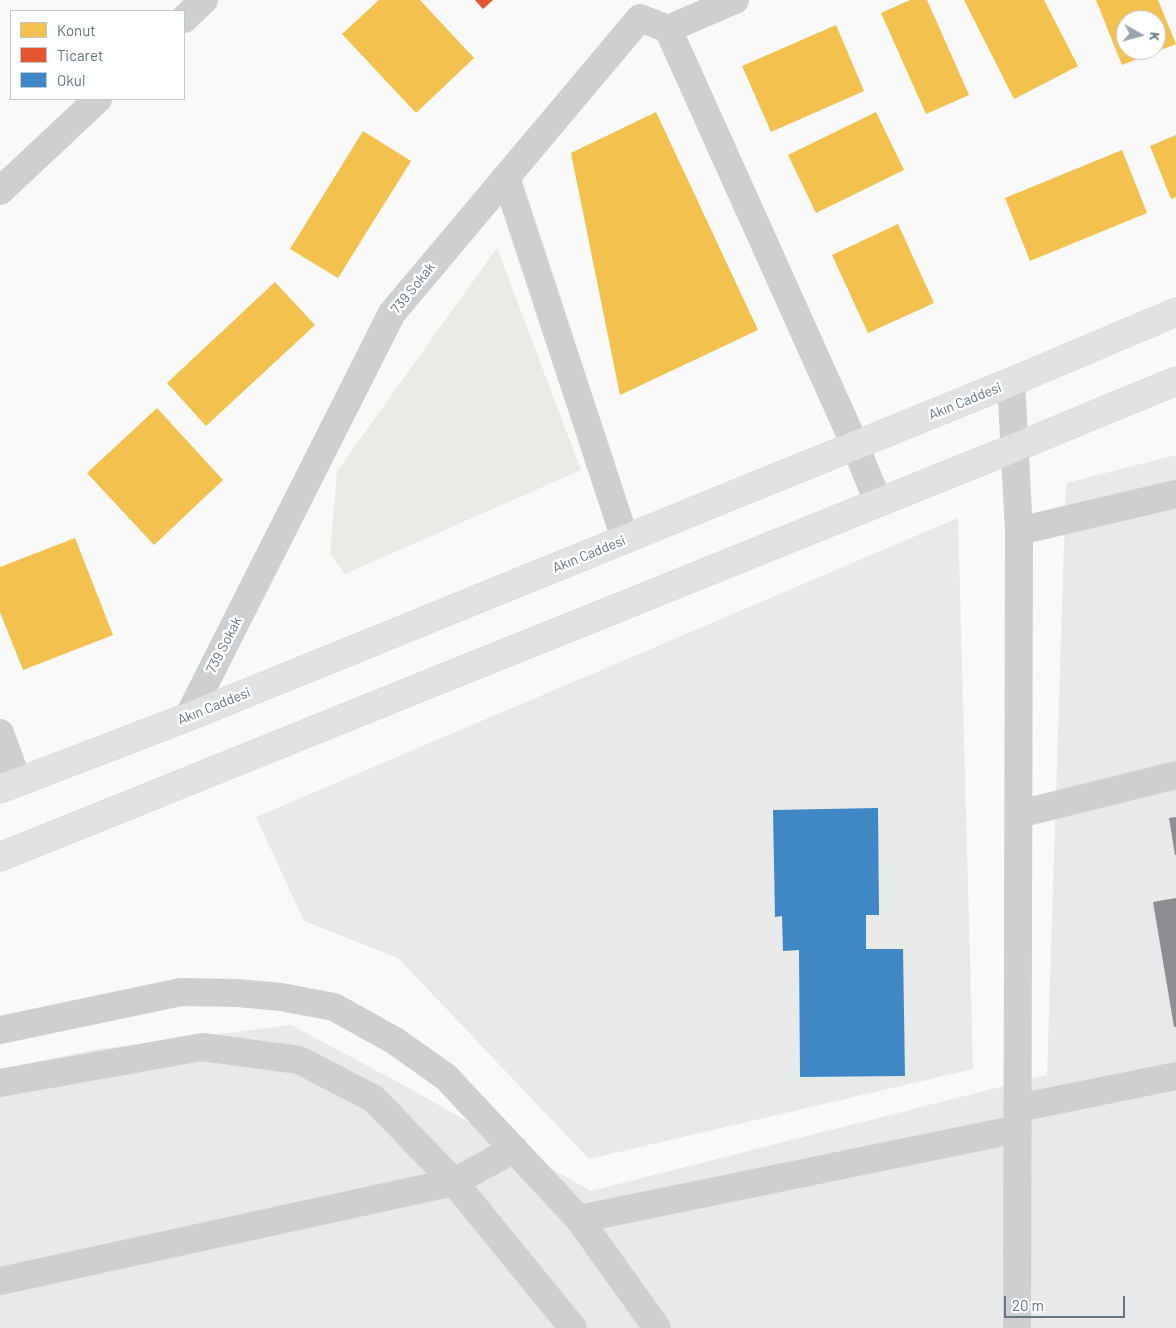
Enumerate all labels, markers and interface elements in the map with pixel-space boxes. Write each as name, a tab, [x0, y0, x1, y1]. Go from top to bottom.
legend	[10, 10, 185, 100]
north arrow	[1116, 10, 1166, 60]
text: Konut	[57, 21, 96, 39]
text: K	[1146, 31, 1164, 42]
text: Ticaret	[57, 46, 103, 64]
text: Okul	[57, 71, 85, 89]
street label: 739 Sokak	[387, 259, 439, 317]
street label: Akın Caddesi	[926, 379, 1004, 423]
street label: Akın Caddesi	[550, 532, 628, 576]
street label: 739 Sokak	[203, 614, 245, 676]
street label: Akın Caddesi	[175, 684, 253, 728]
scale bar	[1006, 1286, 1127, 1318]
text: 20 m	[1012, 1296, 1044, 1314]

